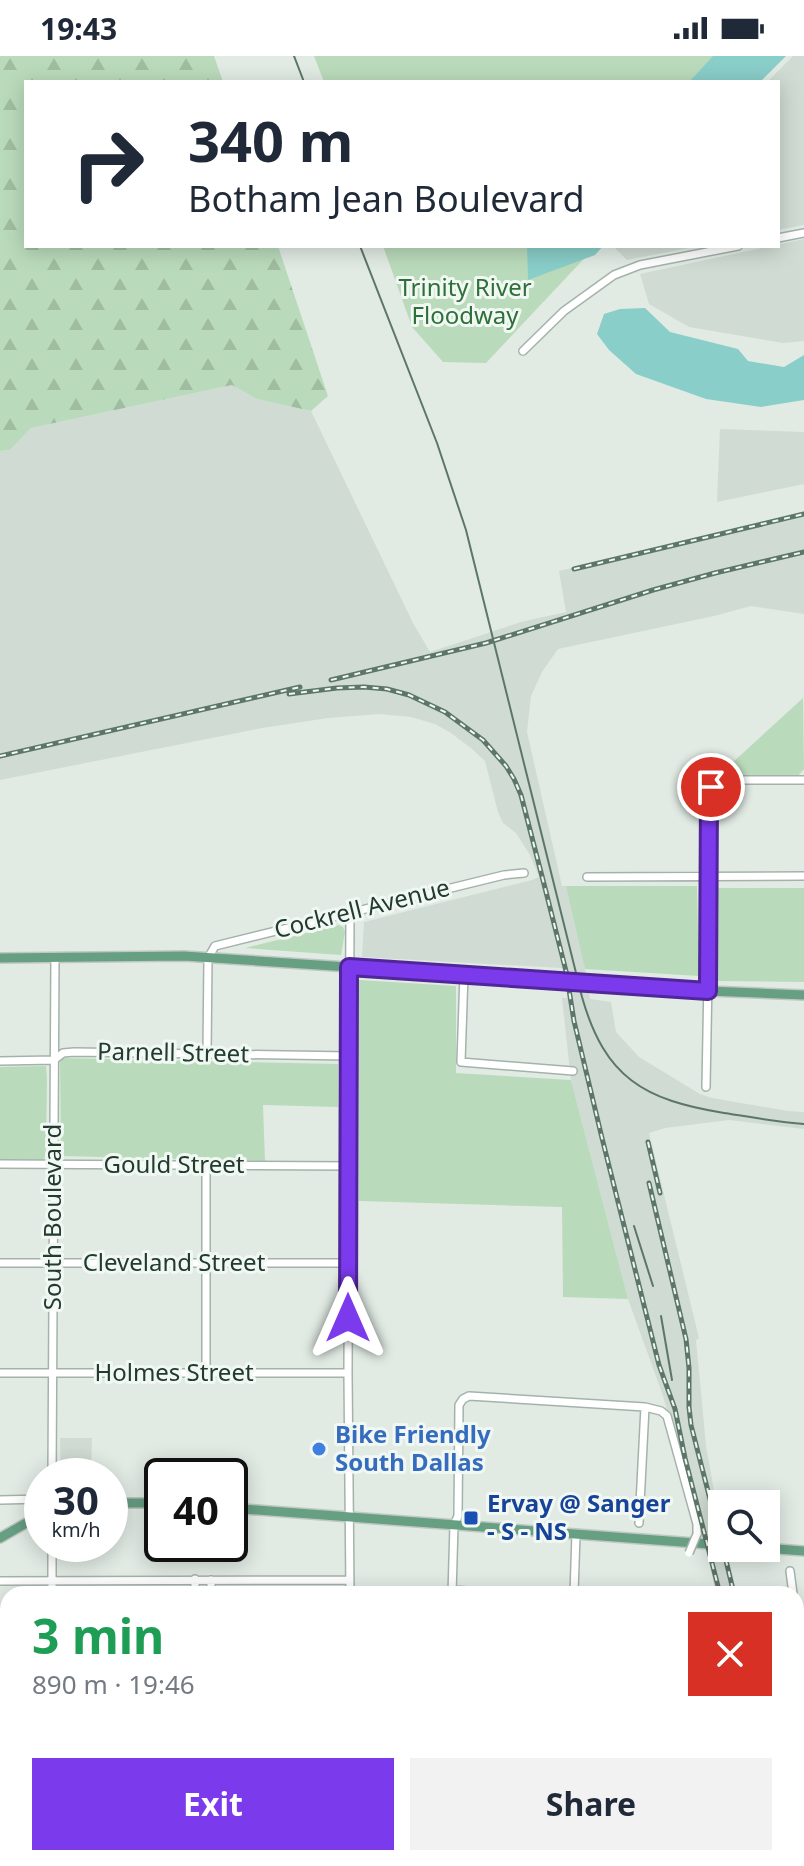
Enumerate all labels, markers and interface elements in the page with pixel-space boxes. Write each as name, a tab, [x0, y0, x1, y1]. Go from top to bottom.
text: 19:43	[40, 8, 117, 49]
text: 340 m	[188, 102, 353, 178]
icon: right	[56, 112, 160, 216]
text: Botham Jean Boulevard	[188, 174, 585, 223]
park label: Trinity River Floodway	[398, 270, 532, 331]
pin	[677, 753, 745, 821]
icon: arrive	[689, 765, 733, 809]
street label: Cockrell Avenue	[270, 870, 453, 945]
street label: Parnell Street	[97, 1034, 250, 1069]
street label: South Boulevard	[35, 1124, 68, 1310]
street label: Gould Street	[103, 1147, 245, 1180]
street label: Cleveland Street	[83, 1245, 266, 1278]
position arrow	[306, 1276, 390, 1360]
street label: Holmes Street	[94, 1355, 254, 1388]
place label: Bike Friendly South Dallas	[335, 1417, 491, 1478]
marker: Bike Friendly South Dallas	[310, 1440, 328, 1458]
speed limit sign: 40	[144, 1458, 248, 1562]
text: 30	[53, 1472, 99, 1527]
place label: Ervay @ Sanger - S - NS	[487, 1486, 671, 1547]
map controls	[708, 1490, 780, 1562]
button: search	[708, 1490, 780, 1562]
marker: Ervay @ Sanger - S - NS	[462, 1509, 480, 1527]
text: km/h	[51, 1516, 101, 1543]
text: 3 min	[32, 1603, 164, 1668]
button: close	[688, 1612, 772, 1696]
text: 890 m · 19:46	[32, 1666, 195, 1702]
button: Exit	[32, 1758, 394, 1850]
button: Share	[410, 1758, 772, 1850]

